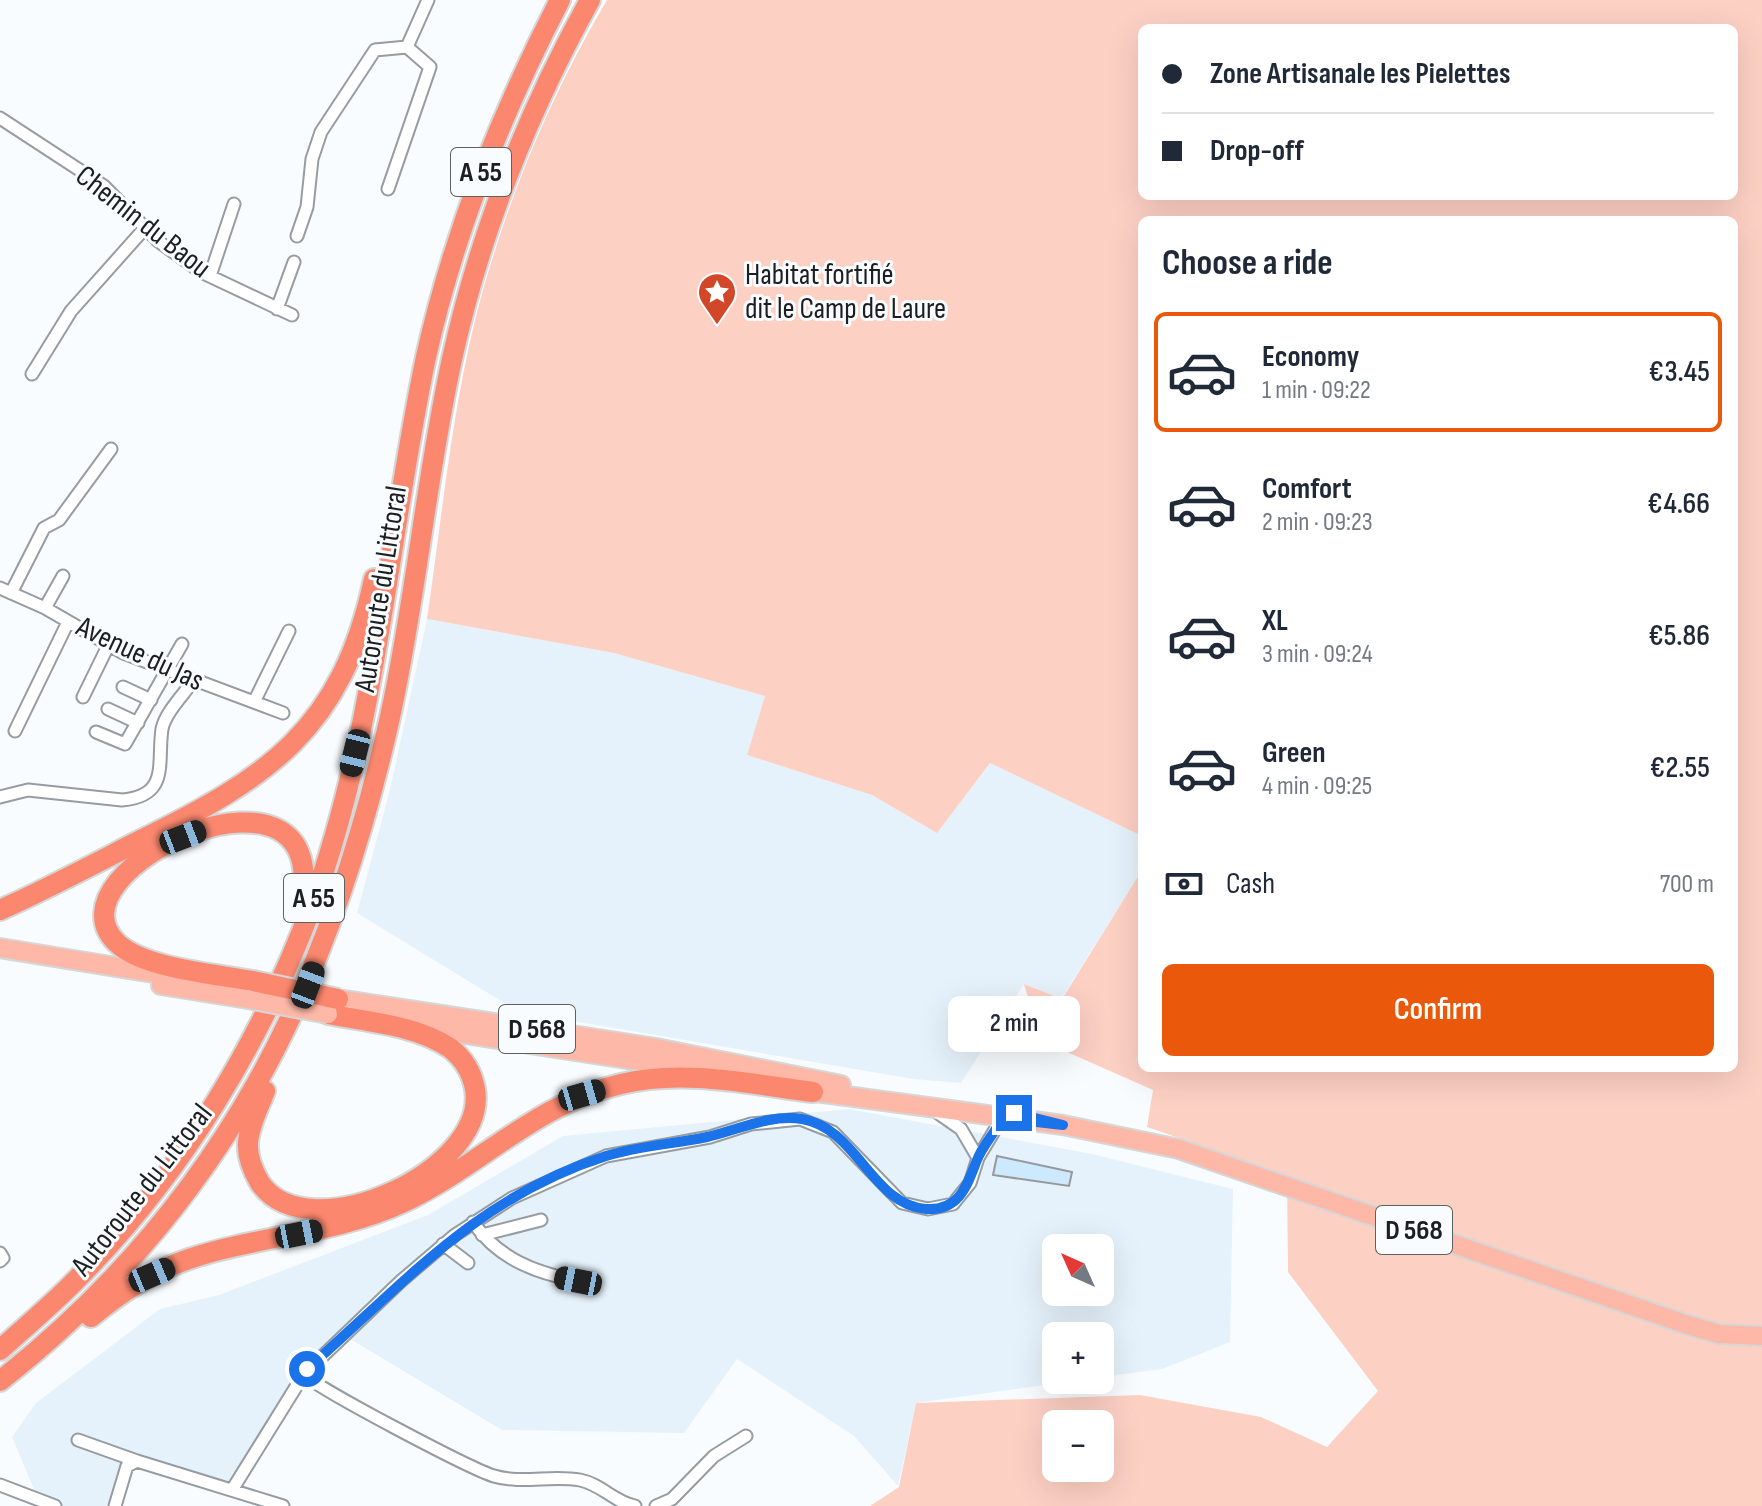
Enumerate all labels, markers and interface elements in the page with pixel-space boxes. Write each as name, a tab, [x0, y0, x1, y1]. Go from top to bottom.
text: Zone Artisanale les Pielettes	[1210, 56, 1511, 92]
text: Drop-off	[1210, 133, 1304, 169]
road number: A 55	[451, 148, 511, 196]
street label: Chemin du Baou	[68, 158, 218, 286]
text: Choose a ride	[1162, 242, 1333, 285]
place label: Habitat fortifié dit le Camp de Laure	[745, 257, 946, 327]
place icon: Habitat fortifié dit le Camp de Laure	[696, 271, 738, 326]
icon: car	[1166, 336, 1238, 408]
text: Economy	[1262, 339, 1359, 375]
text: €3.45	[1649, 354, 1710, 390]
text: 1 min · 09:22	[1262, 375, 1371, 406]
icon: car	[1166, 468, 1238, 540]
text: Comfort	[1262, 471, 1352, 507]
street label: Autoroute du Littoral	[347, 484, 415, 695]
text: €4.66	[1647, 486, 1710, 522]
text: 2 min · 09:23	[1262, 507, 1373, 538]
icon: car	[1166, 600, 1238, 672]
text: XL	[1262, 603, 1288, 639]
street label: Avenue du Jas	[70, 608, 209, 699]
text: €5.86	[1648, 618, 1710, 654]
text: 3 min · 09:24	[1262, 639, 1373, 670]
car	[338, 727, 372, 779]
icon: car	[1166, 732, 1238, 804]
text: Green	[1262, 735, 1326, 771]
text: €2.55	[1650, 750, 1710, 786]
text: 4 min · 09:25	[1262, 771, 1372, 802]
car	[156, 817, 210, 857]
icon: cash	[1162, 862, 1206, 906]
text: Cash	[1226, 866, 1275, 902]
text: 700 m	[1660, 869, 1714, 900]
road number: A 55	[284, 874, 344, 922]
car	[288, 958, 328, 1012]
button: Confirm	[1162, 964, 1714, 1056]
callout: 2 min	[948, 997, 1080, 1053]
road number: D 568	[499, 1005, 575, 1053]
text: 2 min	[990, 1008, 1038, 1039]
car	[556, 1077, 608, 1113]
route end	[996, 1095, 1032, 1131]
street label: Autoroute du Littoral	[63, 1097, 220, 1284]
road number: D 568	[1376, 1206, 1452, 1254]
car	[273, 1218, 325, 1250]
north arrow	[1042, 1234, 1114, 1306]
map controls	[1042, 1234, 1114, 1482]
car	[125, 1255, 179, 1295]
car	[552, 1265, 604, 1297]
button: +	[1042, 1322, 1114, 1394]
route start	[289, 1351, 325, 1387]
button: −	[1042, 1410, 1114, 1482]

